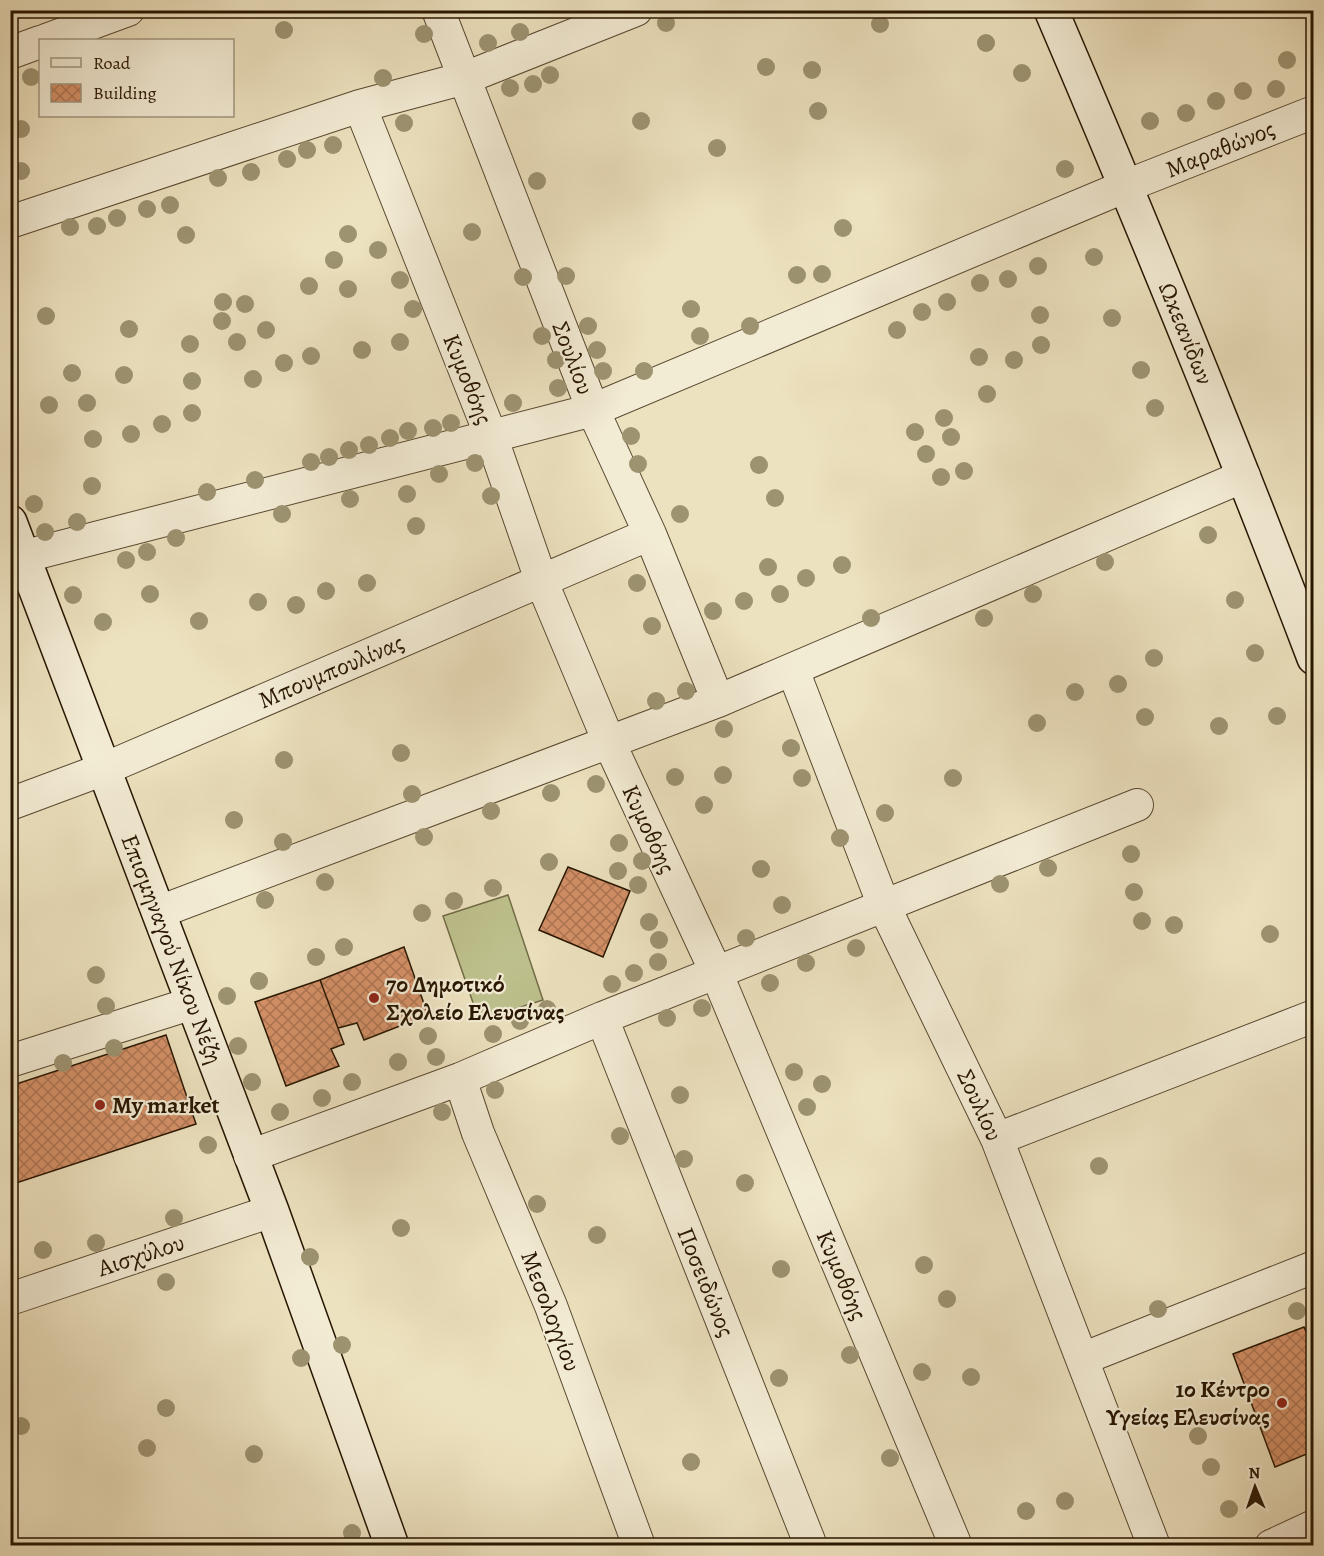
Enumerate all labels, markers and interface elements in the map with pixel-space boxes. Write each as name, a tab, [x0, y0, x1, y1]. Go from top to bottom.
legend	[39, 39, 234, 117]
text: Road	[93, 51, 131, 75]
text: Building	[93, 81, 157, 105]
street label: Μαραθώνος	[1161, 113, 1279, 185]
street label: Ωκεανίδων	[1151, 277, 1221, 389]
street label: Σουλίου	[545, 317, 601, 399]
street label: Κυμοθόης	[435, 329, 501, 429]
street label: Μπουμπουλίνας	[253, 626, 409, 716]
street label: Κυμοθόης	[614, 779, 684, 879]
street label: Επισμηναγού Νίκου Νέζη	[113, 830, 231, 1068]
place label: 7ο Δημοτικό Σχολείο Ελευσίνας	[386, 968, 564, 1028]
marker: 7ο Δημοτικό Σχολείο Ελευσίνας	[367, 991, 381, 1005]
street label: Σουλίου	[950, 1064, 1010, 1146]
place label: My market	[112, 1089, 220, 1121]
marker: My market	[93, 1098, 107, 1112]
street label: Ποσειδώνος	[670, 1222, 742, 1342]
street label: Κυμοθόης	[809, 1225, 875, 1325]
street label: Αισχύλου	[93, 1226, 188, 1284]
street label: Μεσολογγίου	[513, 1246, 589, 1376]
place label: 1ο Κέντρο Υγείας Ελευσίνας	[1105, 1373, 1270, 1433]
marker: 1ο Κέντρο Υγείας Ελευσίνας	[1275, 1396, 1289, 1410]
north arrow	[1225, 1457, 1285, 1517]
text: N	[1248, 1462, 1261, 1484]

